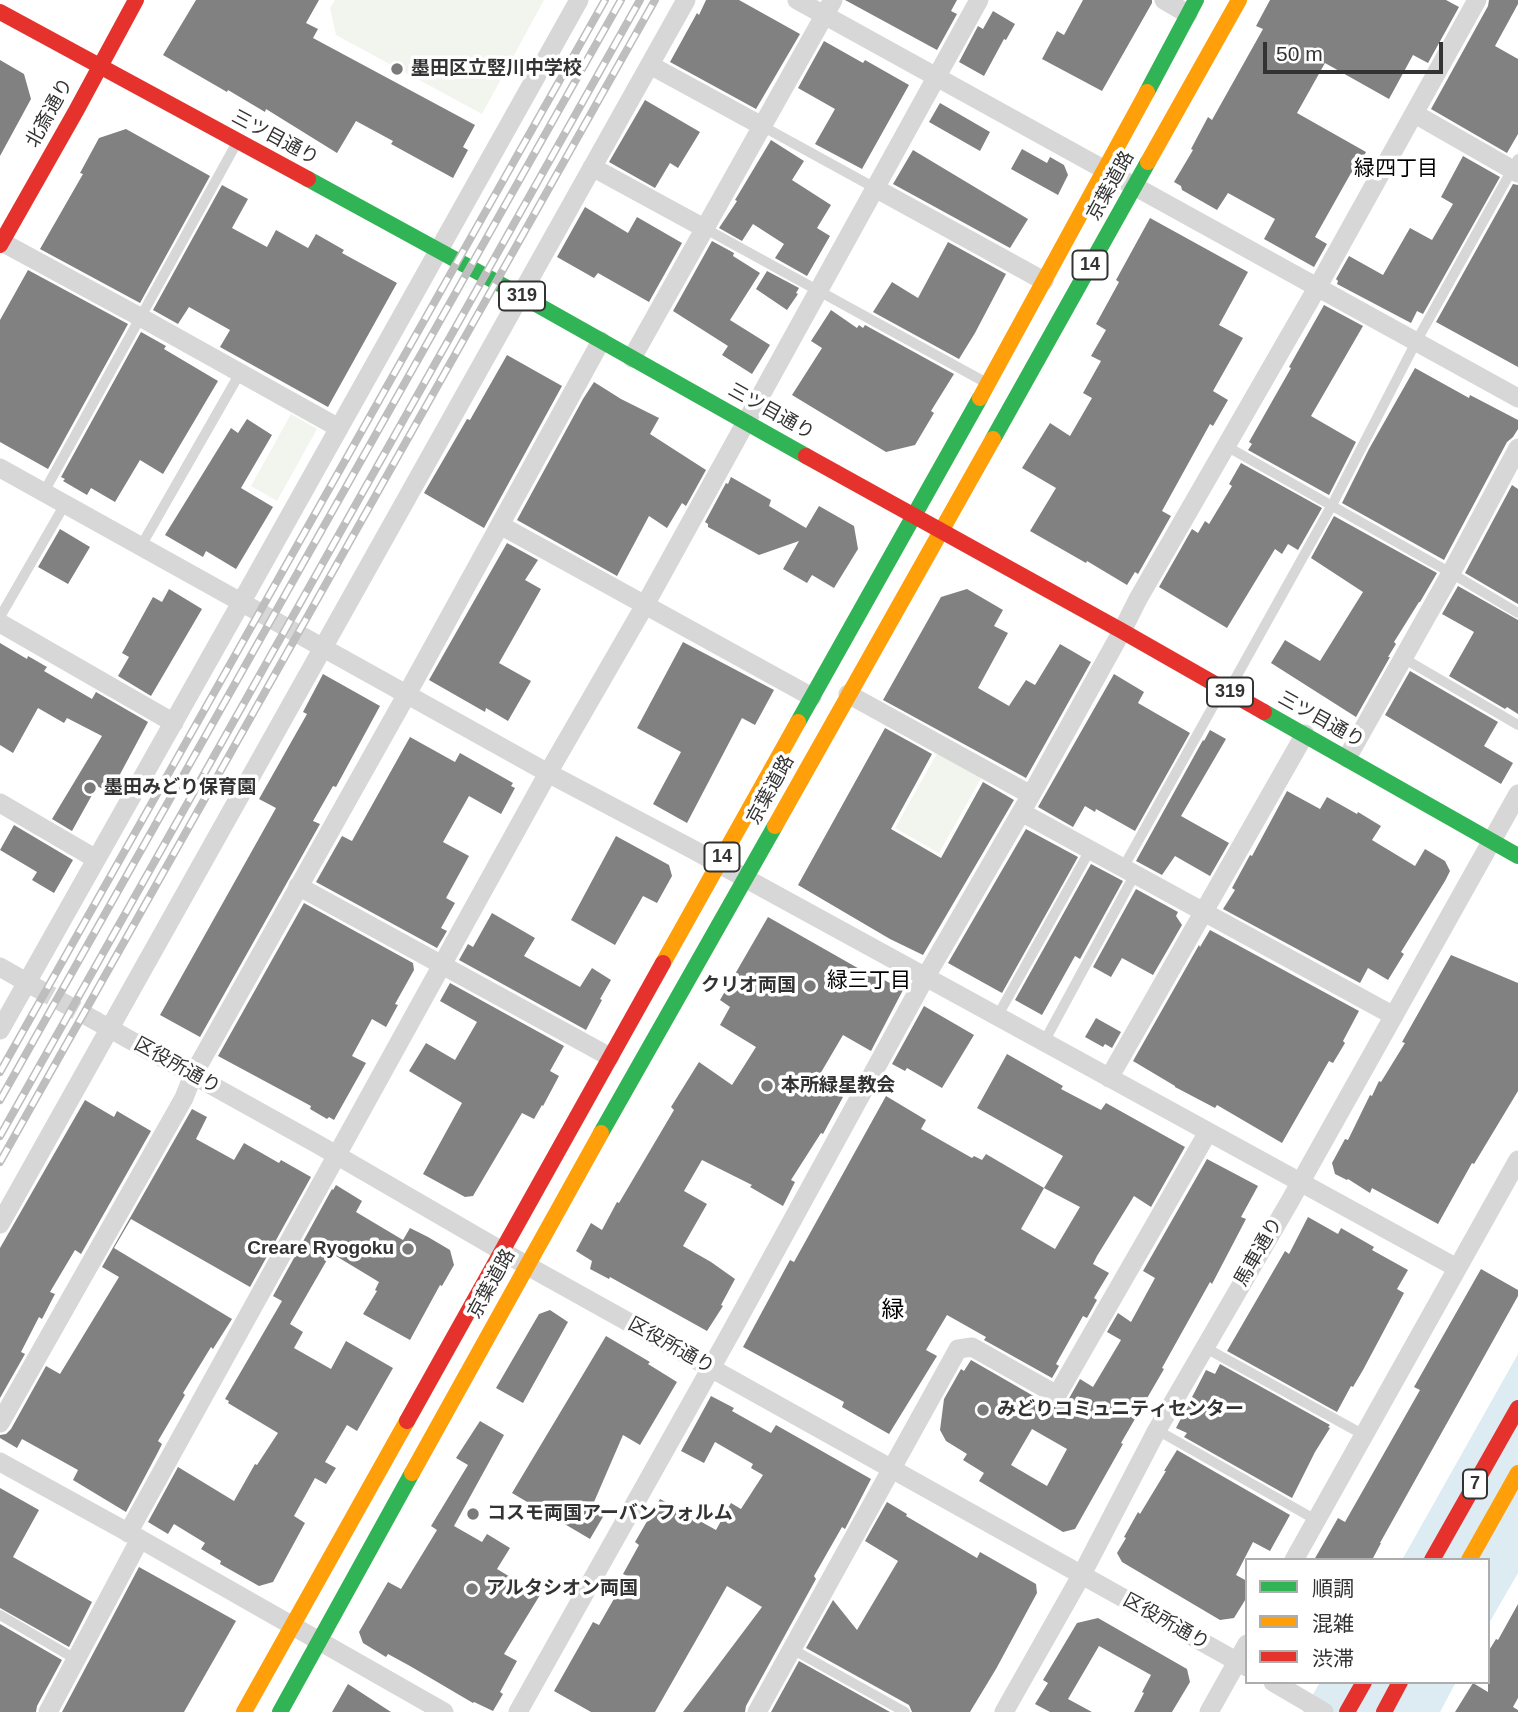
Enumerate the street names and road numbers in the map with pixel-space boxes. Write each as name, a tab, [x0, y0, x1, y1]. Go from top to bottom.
street label: 北斎通り	[22, 74, 78, 152]
street label: 三ツ目通り	[228, 106, 322, 170]
street label: 京葉道路	[1083, 147, 1139, 225]
road number: 14	[1072, 250, 1108, 279]
road number: 319	[499, 282, 545, 310]
street label: 三ツ目通り	[724, 379, 818, 445]
road number: 319	[1207, 678, 1253, 706]
street label: 三ツ目通り	[1274, 687, 1368, 753]
street label: 京葉道路	[743, 751, 799, 829]
road number: 14	[704, 842, 740, 872]
street label: 区役所通り	[130, 1033, 224, 1099]
street label: 馬車通り	[1230, 1213, 1288, 1291]
street label: 京葉道路	[464, 1245, 520, 1323]
street label: 区役所通り	[624, 1313, 718, 1379]
road number: 7	[1463, 1470, 1487, 1498]
street label: 区役所通り	[1119, 1589, 1213, 1655]

